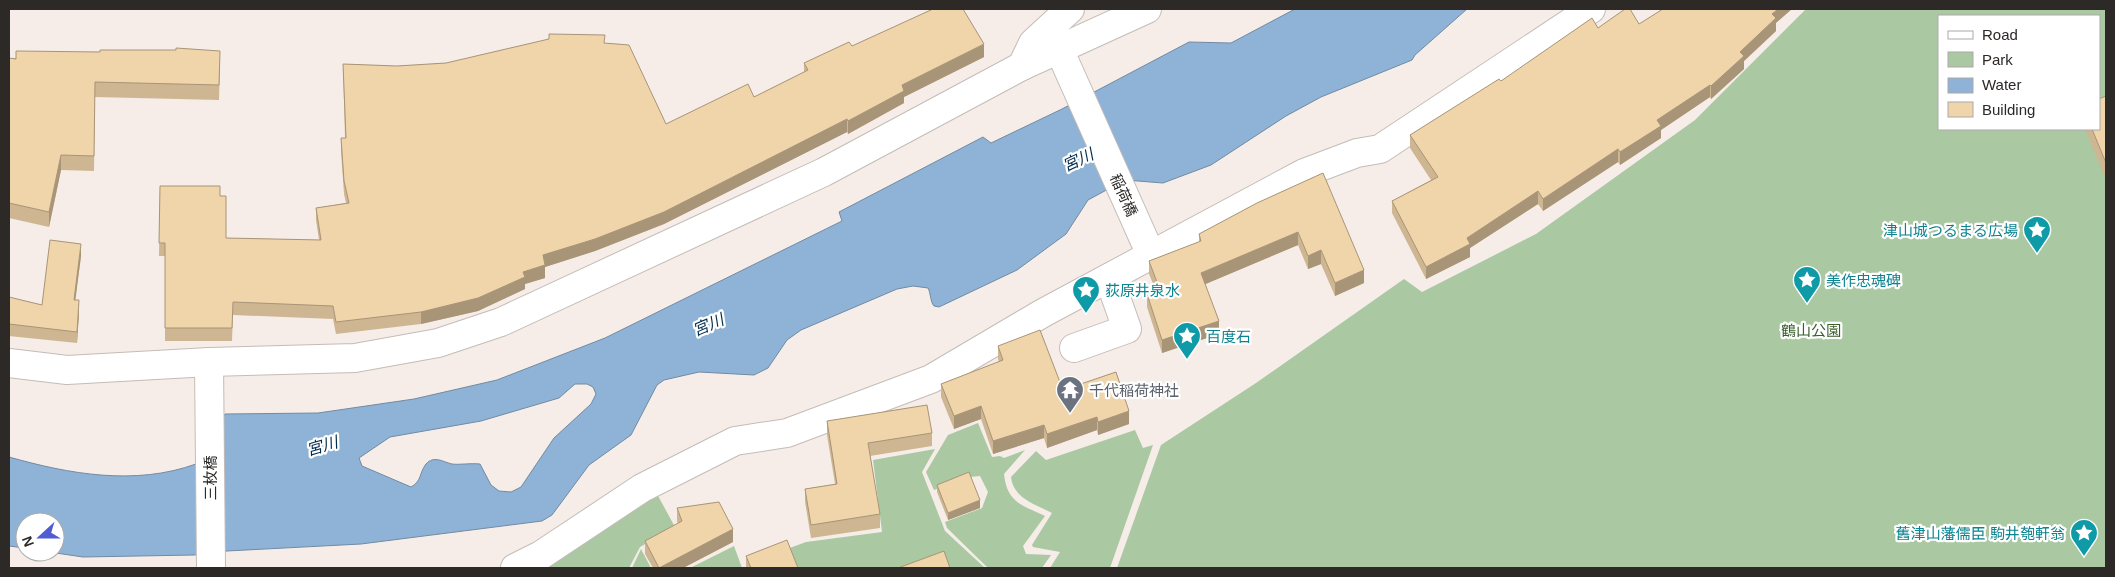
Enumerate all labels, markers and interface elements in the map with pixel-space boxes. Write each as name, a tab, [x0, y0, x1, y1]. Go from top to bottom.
legend	[1938, 15, 2100, 130]
text: Road	[1982, 26, 2018, 43]
text: Park	[1982, 51, 2013, 68]
text: Water	[1982, 76, 2021, 93]
text: Building	[1982, 101, 2035, 118]
water label: 宮川	[1060, 145, 1098, 174]
street label: 稲荷橋	[1107, 171, 1141, 219]
place icon: 津山城つるまる広場	[2022, 215, 2052, 254]
place label: 津山城つるまる広場	[1883, 222, 2018, 239]
place icon: 美作忠魂碑	[1792, 265, 1822, 304]
place label: 美作忠魂碑	[1826, 272, 1901, 289]
place icon: 荻原井泉水	[1071, 275, 1101, 314]
place label: 荻原井泉水	[1105, 282, 1180, 299]
water label: 宮川	[690, 310, 728, 339]
place icon: 百度石	[1172, 321, 1202, 360]
park label: 鶴山公園	[1781, 322, 1841, 339]
place label: 百度石	[1206, 328, 1251, 345]
temple icon: 千代稲荷神社	[1055, 375, 1085, 414]
place label: 千代稲荷神社	[1089, 382, 1179, 399]
water label: 宮川	[304, 433, 342, 459]
street label: 三枚橋	[202, 455, 219, 501]
north arrow	[15, 512, 65, 562]
place icon: 舊津山藩儒臣 駒井匏軒翁	[2069, 518, 2099, 557]
place label: 舊津山藩儒臣 駒井匏軒翁	[1896, 525, 2065, 542]
text: N	[19, 534, 37, 549]

